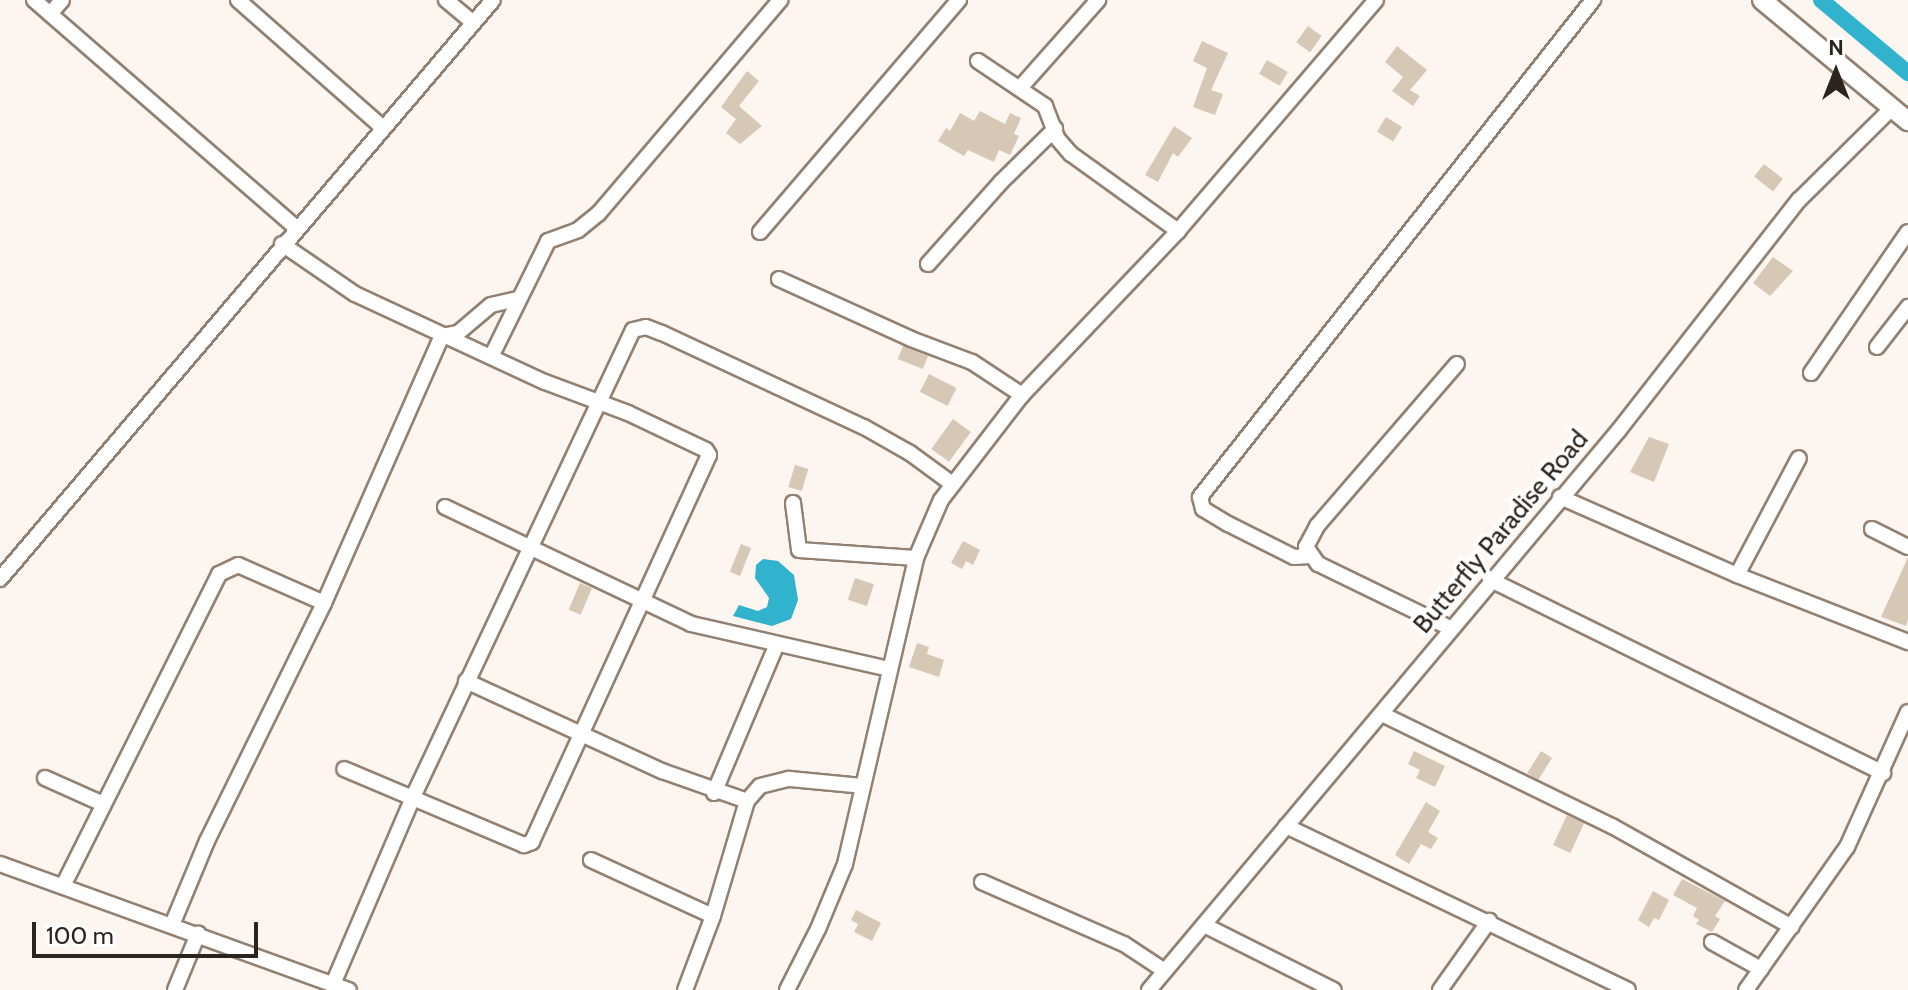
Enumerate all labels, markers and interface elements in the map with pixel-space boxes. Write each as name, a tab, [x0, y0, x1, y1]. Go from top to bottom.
north arrow	[1796, 32, 1876, 112]
text: N	[1828, 34, 1844, 61]
street label: Butterfly Paradise Road	[1407, 424, 1595, 640]
scale bar	[36, 906, 262, 956]
text: 100 m	[46, 921, 114, 950]

